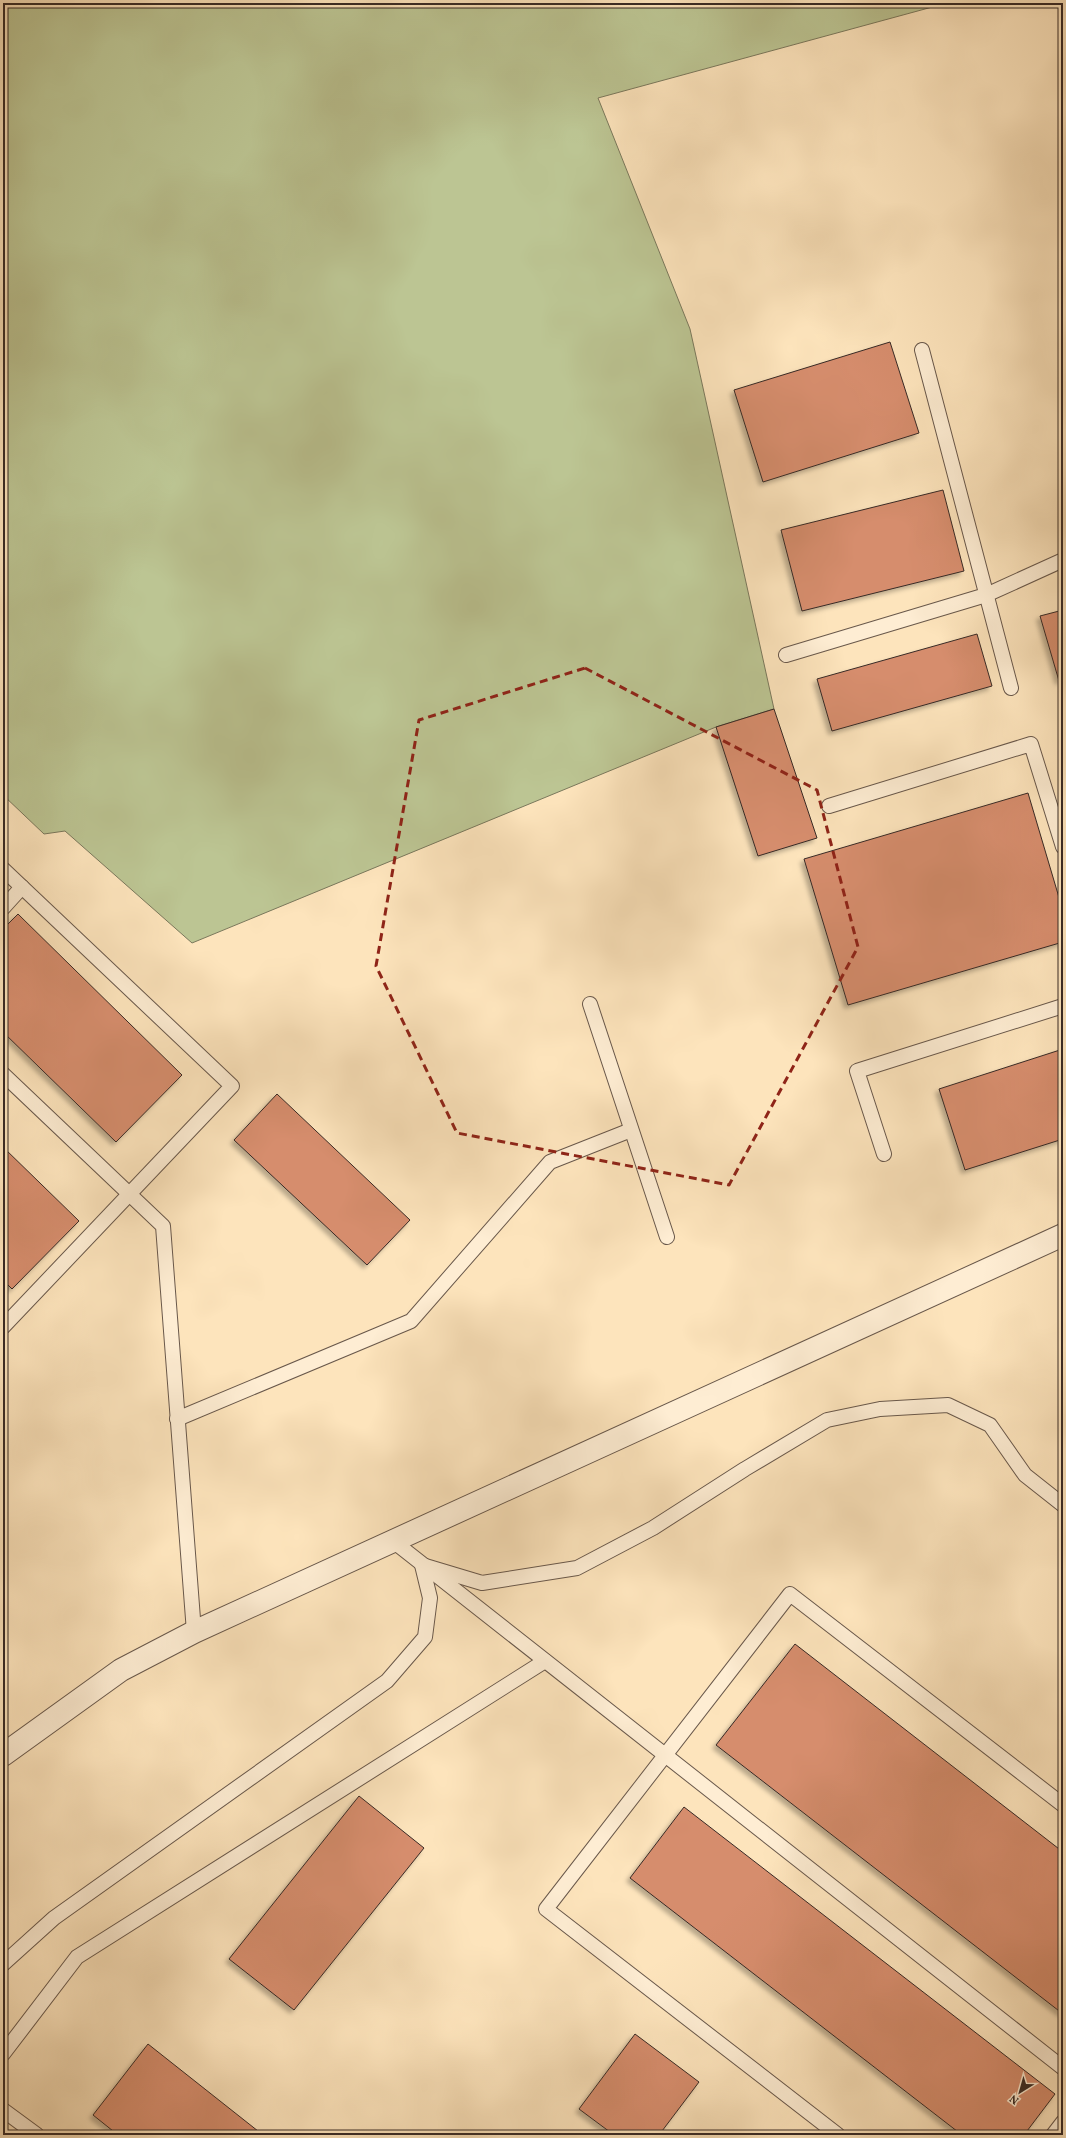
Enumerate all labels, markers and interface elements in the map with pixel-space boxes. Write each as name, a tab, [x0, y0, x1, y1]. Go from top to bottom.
north arrow	[1000, 2072, 1040, 2112]
text: N	[1007, 2090, 1023, 2107]

